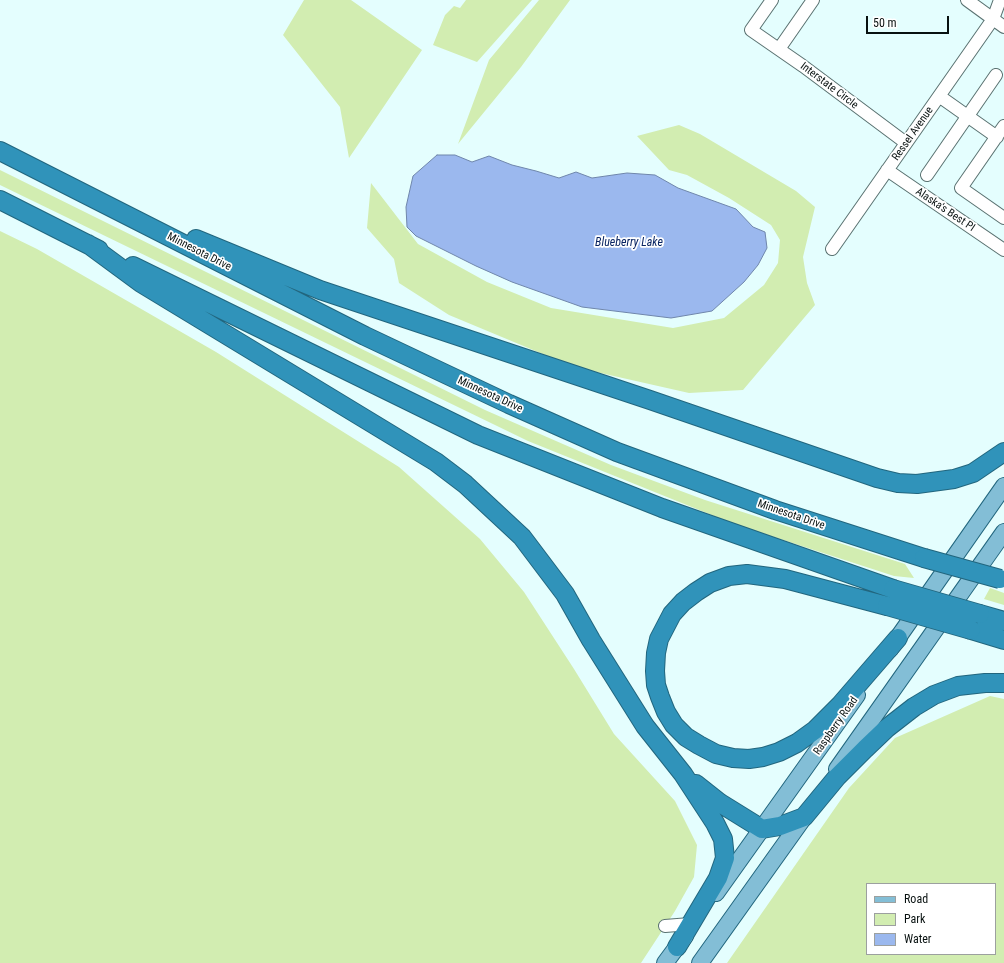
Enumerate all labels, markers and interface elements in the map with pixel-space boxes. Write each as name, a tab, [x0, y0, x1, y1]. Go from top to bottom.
scale bar	[868, 8, 951, 34]
text: 50 m	[873, 16, 897, 30]
street label: Interstate Circle	[797, 60, 861, 112]
street label: Ressel Avenue	[890, 104, 936, 164]
street label: Alaska's Best PI	[913, 185, 977, 235]
street label: Minnesota Drive	[165, 230, 233, 274]
water label: Blueberry Lake	[595, 236, 663, 250]
street label: Minnesota Drive	[455, 374, 525, 416]
street label: Minnesota Drive	[756, 497, 826, 533]
street label: Raspberry Road	[811, 694, 861, 758]
legend	[866, 883, 996, 955]
text: Road	[904, 892, 928, 906]
text: Park	[904, 912, 925, 926]
text: Water	[904, 932, 932, 946]

